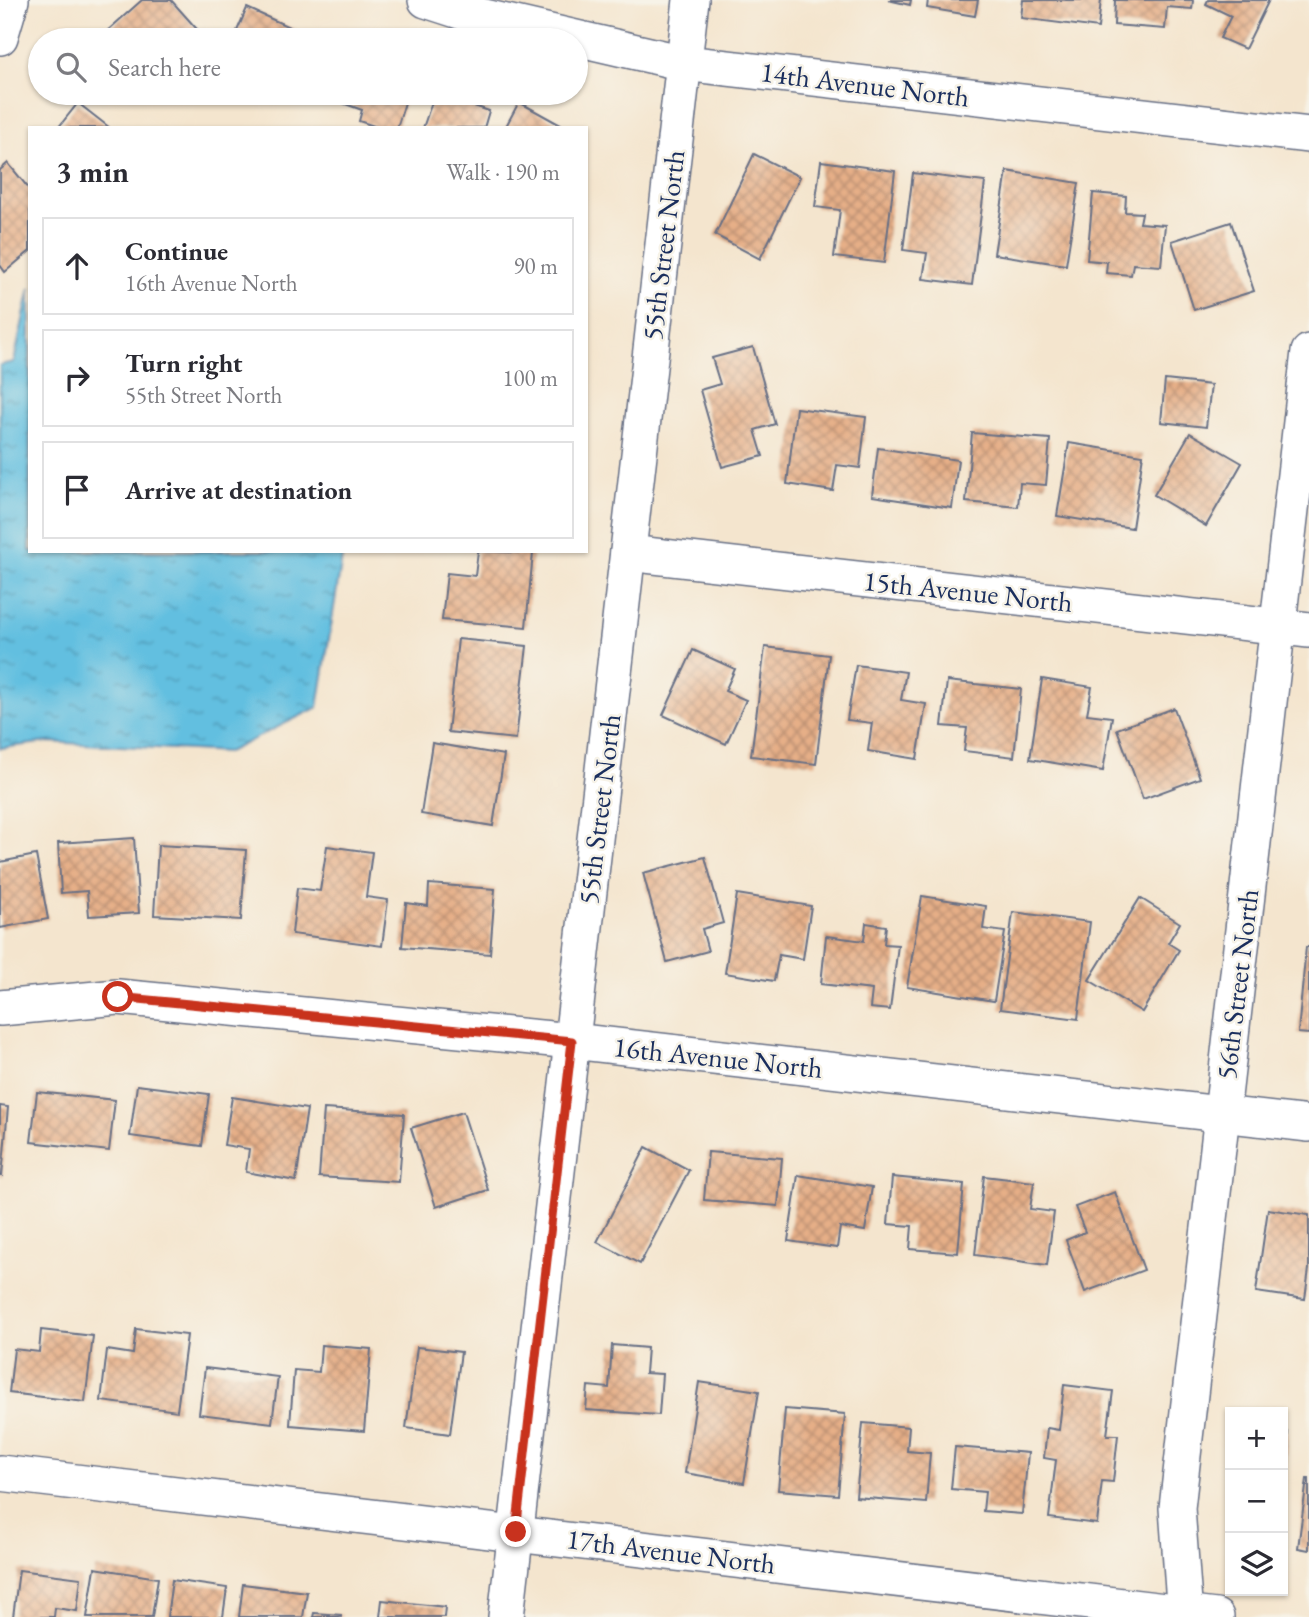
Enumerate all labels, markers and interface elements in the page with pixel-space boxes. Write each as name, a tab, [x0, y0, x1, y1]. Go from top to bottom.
search box	[28, 28, 588, 105]
icon: search	[52, 48, 90, 86]
text: Search here	[108, 50, 221, 84]
street label: 14th Avenue North	[758, 53, 972, 115]
street label: 55th Street North	[633, 148, 693, 342]
text: 3 min	[56, 152, 129, 191]
text: Walk · 190 m	[446, 157, 560, 187]
text: Continue	[125, 234, 228, 268]
icon: ahead	[58, 247, 96, 285]
text: 90 m	[513, 251, 558, 281]
text: 16th Avenue North	[125, 268, 298, 298]
text: Turn right	[125, 346, 243, 380]
icon: right	[58, 359, 96, 397]
text: 100 m	[502, 363, 558, 393]
text: 55th Street North	[125, 380, 282, 410]
icon: arrive	[58, 471, 96, 509]
text: Arrive at destination	[125, 473, 352, 507]
street label: 15th Avenue North	[862, 562, 1074, 620]
street label: 55th Street North	[569, 712, 629, 906]
street label: 56th Street North	[1207, 887, 1267, 1081]
route start	[102, 981, 133, 1012]
street label: 16th Avenue North	[612, 1028, 824, 1086]
map controls	[1225, 1407, 1288, 1596]
button: +	[1225, 1407, 1288, 1470]
button: −	[1225, 1470, 1288, 1533]
route end	[500, 1516, 531, 1547]
street label: 17th Avenue North	[564, 1520, 778, 1582]
button: layers	[1225, 1533, 1288, 1596]

